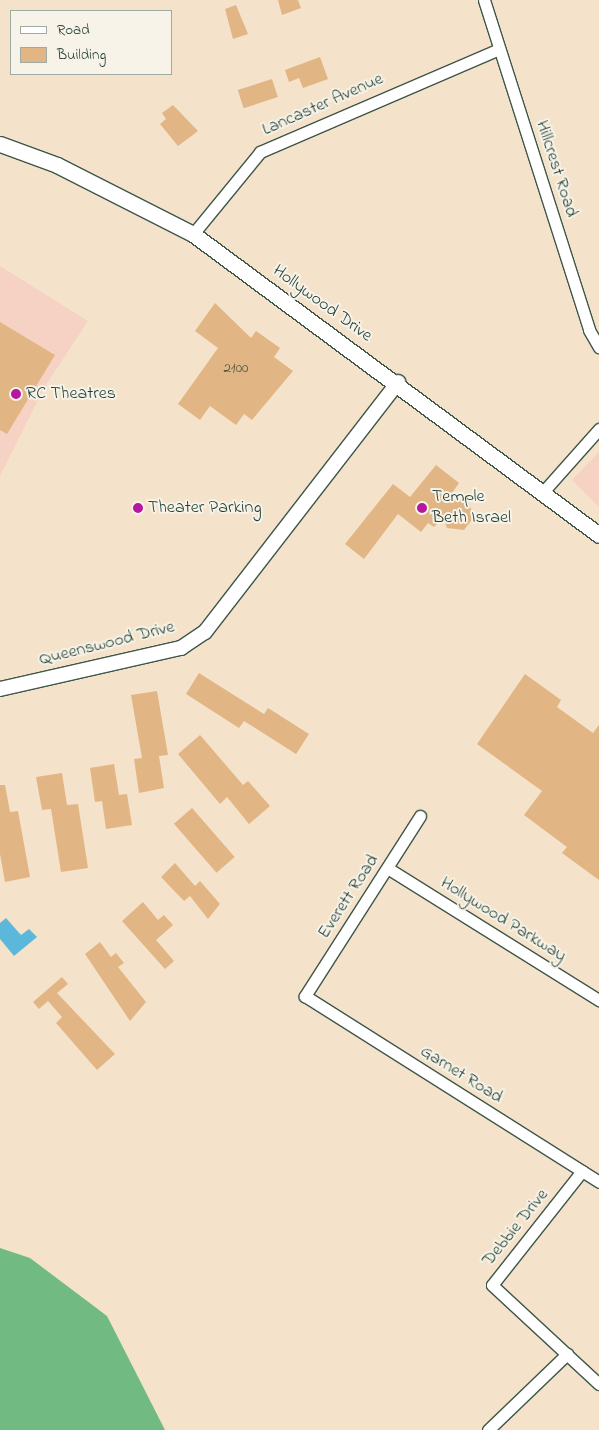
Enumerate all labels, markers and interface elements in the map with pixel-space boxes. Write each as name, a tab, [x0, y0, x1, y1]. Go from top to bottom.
legend	[10, 10, 172, 75]
text: Road	[57, 19, 90, 41]
text: Building	[57, 44, 106, 66]
street label: Lancaster Avenue	[259, 69, 387, 141]
street label: Hillcrest Road	[530, 118, 582, 220]
street label: Hollywood Drive	[268, 261, 376, 347]
house number: 2100	[223, 360, 249, 378]
place label: RC Theatres	[26, 383, 116, 405]
marker: RC Theatres	[10, 388, 22, 400]
place label: Temple Beth Israel	[432, 487, 511, 530]
place label: Theater Parking	[148, 497, 262, 519]
marker: Theater Parking	[132, 502, 144, 514]
marker: Temple Beth Israel	[416, 502, 428, 514]
street label: Queenswood Drive	[37, 617, 177, 671]
street label: Everett Road	[314, 851, 384, 943]
street label: Hollywood Parkway	[436, 873, 570, 967]
street label: Garnet Road	[416, 1041, 506, 1109]
street label: Debbie Drive	[478, 1185, 554, 1271]

